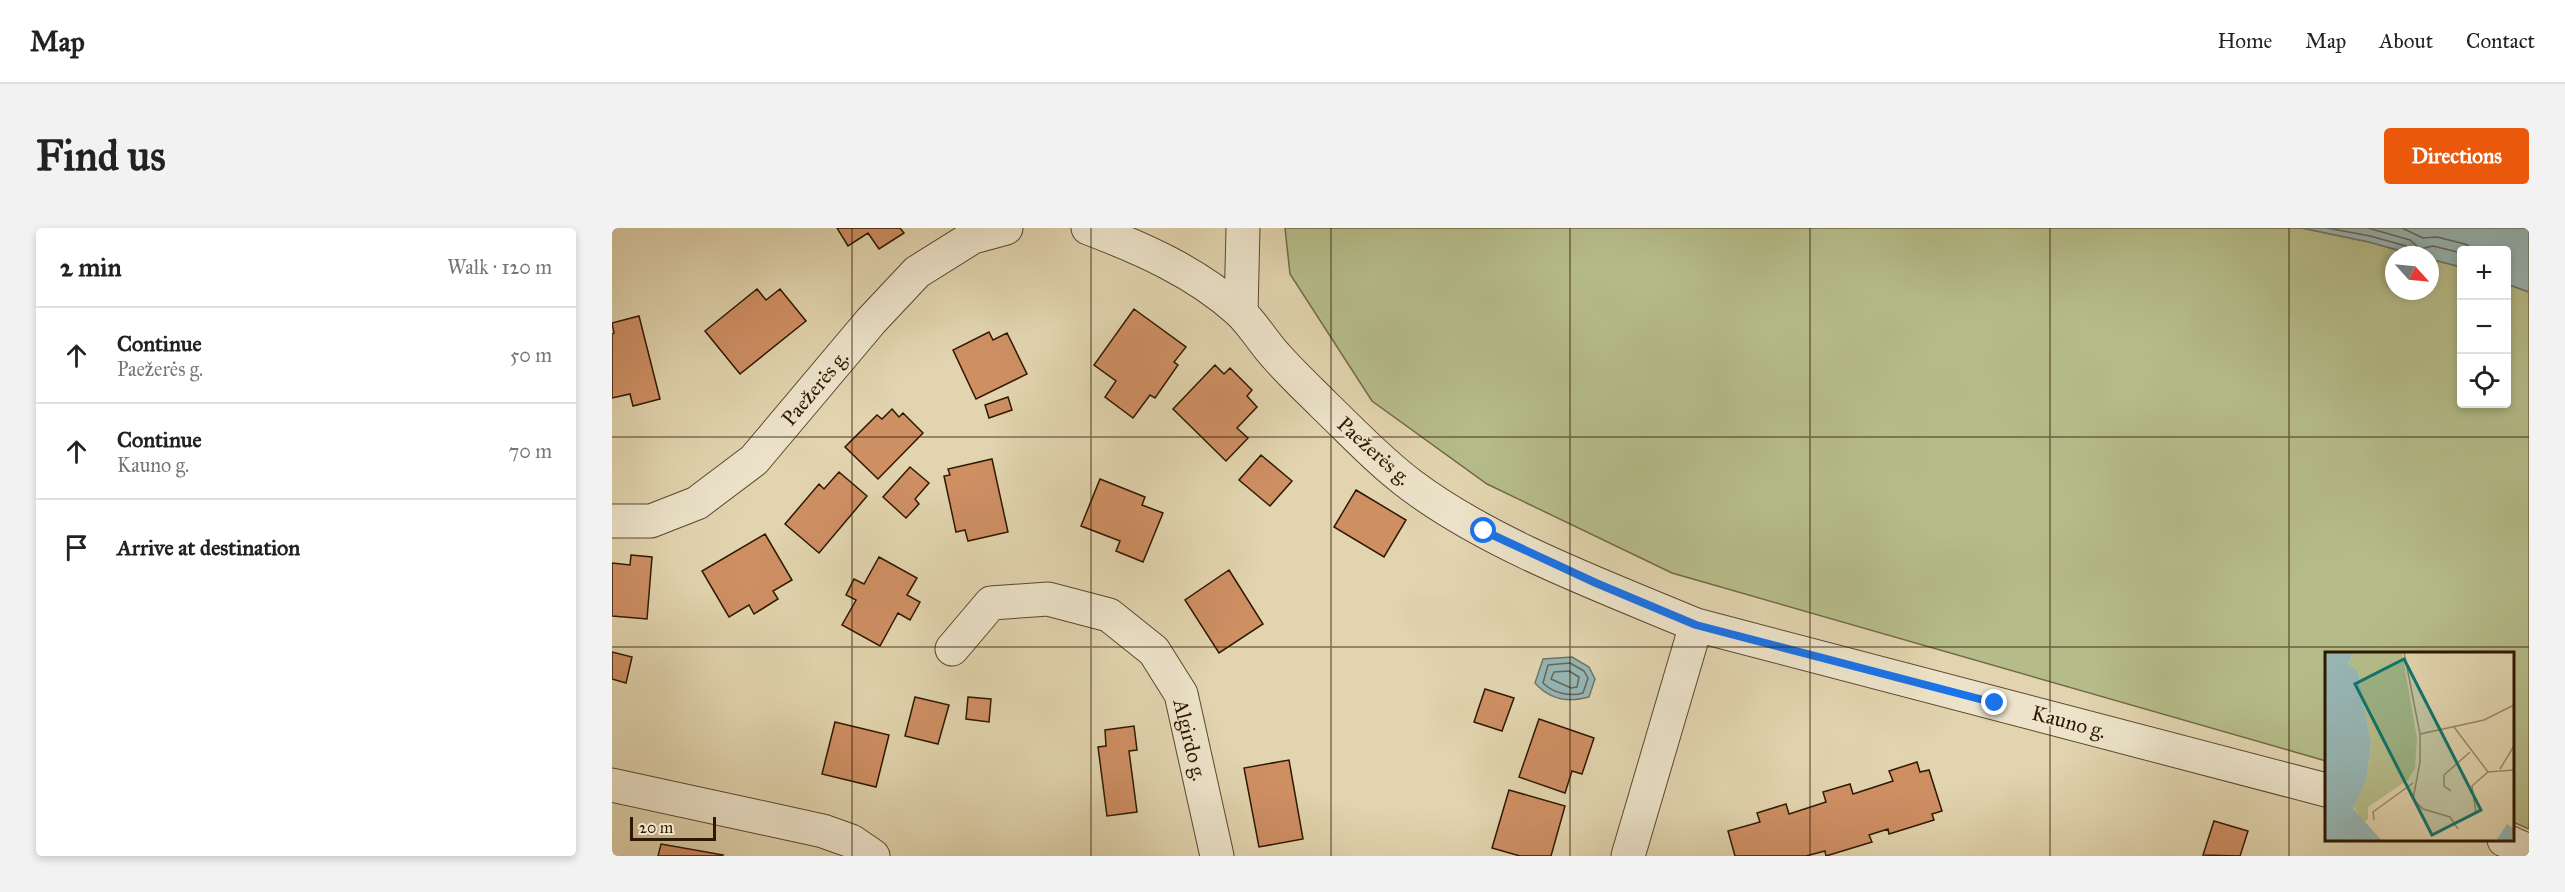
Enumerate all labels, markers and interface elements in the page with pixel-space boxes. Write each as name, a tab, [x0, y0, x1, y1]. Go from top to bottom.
text: Map	[30, 24, 85, 59]
text: Home	[2217, 28, 2272, 54]
text: Map	[2305, 28, 2346, 54]
text: About	[2379, 28, 2433, 54]
text: Contact	[2466, 28, 2535, 54]
button: Directions	[2384, 128, 2529, 184]
text: Find us	[36, 130, 166, 182]
north arrow	[2385, 246, 2439, 300]
map controls	[2457, 246, 2511, 408]
button: +	[2457, 246, 2511, 300]
text: 2 min	[60, 251, 121, 283]
text: Walk · 120 m	[447, 255, 552, 279]
button: −	[2457, 300, 2511, 354]
text: Continue	[117, 330, 202, 357]
icon: ahead	[60, 339, 93, 372]
text: 50 m	[510, 343, 552, 367]
street label: Paežerės g.	[776, 345, 854, 431]
button: locate	[2457, 354, 2511, 408]
text: Paežerės g.	[117, 357, 203, 381]
street label: Paežerės g.	[1332, 411, 1416, 491]
text: Continue	[117, 426, 202, 453]
icon: ahead	[60, 435, 93, 468]
text: 70 m	[509, 439, 552, 463]
text: Kauno g.	[117, 453, 189, 477]
route start	[1470, 517, 1496, 543]
icon: arrive	[60, 531, 93, 564]
text: Arrive at destination	[117, 534, 300, 561]
inset map	[2325, 652, 2514, 841]
route end	[1981, 689, 2007, 715]
street label: Algirdo g.	[1167, 696, 1213, 783]
street label: Kauno g.	[2029, 700, 2109, 744]
scale bar	[630, 814, 716, 842]
text: 20 m	[639, 818, 673, 837]

